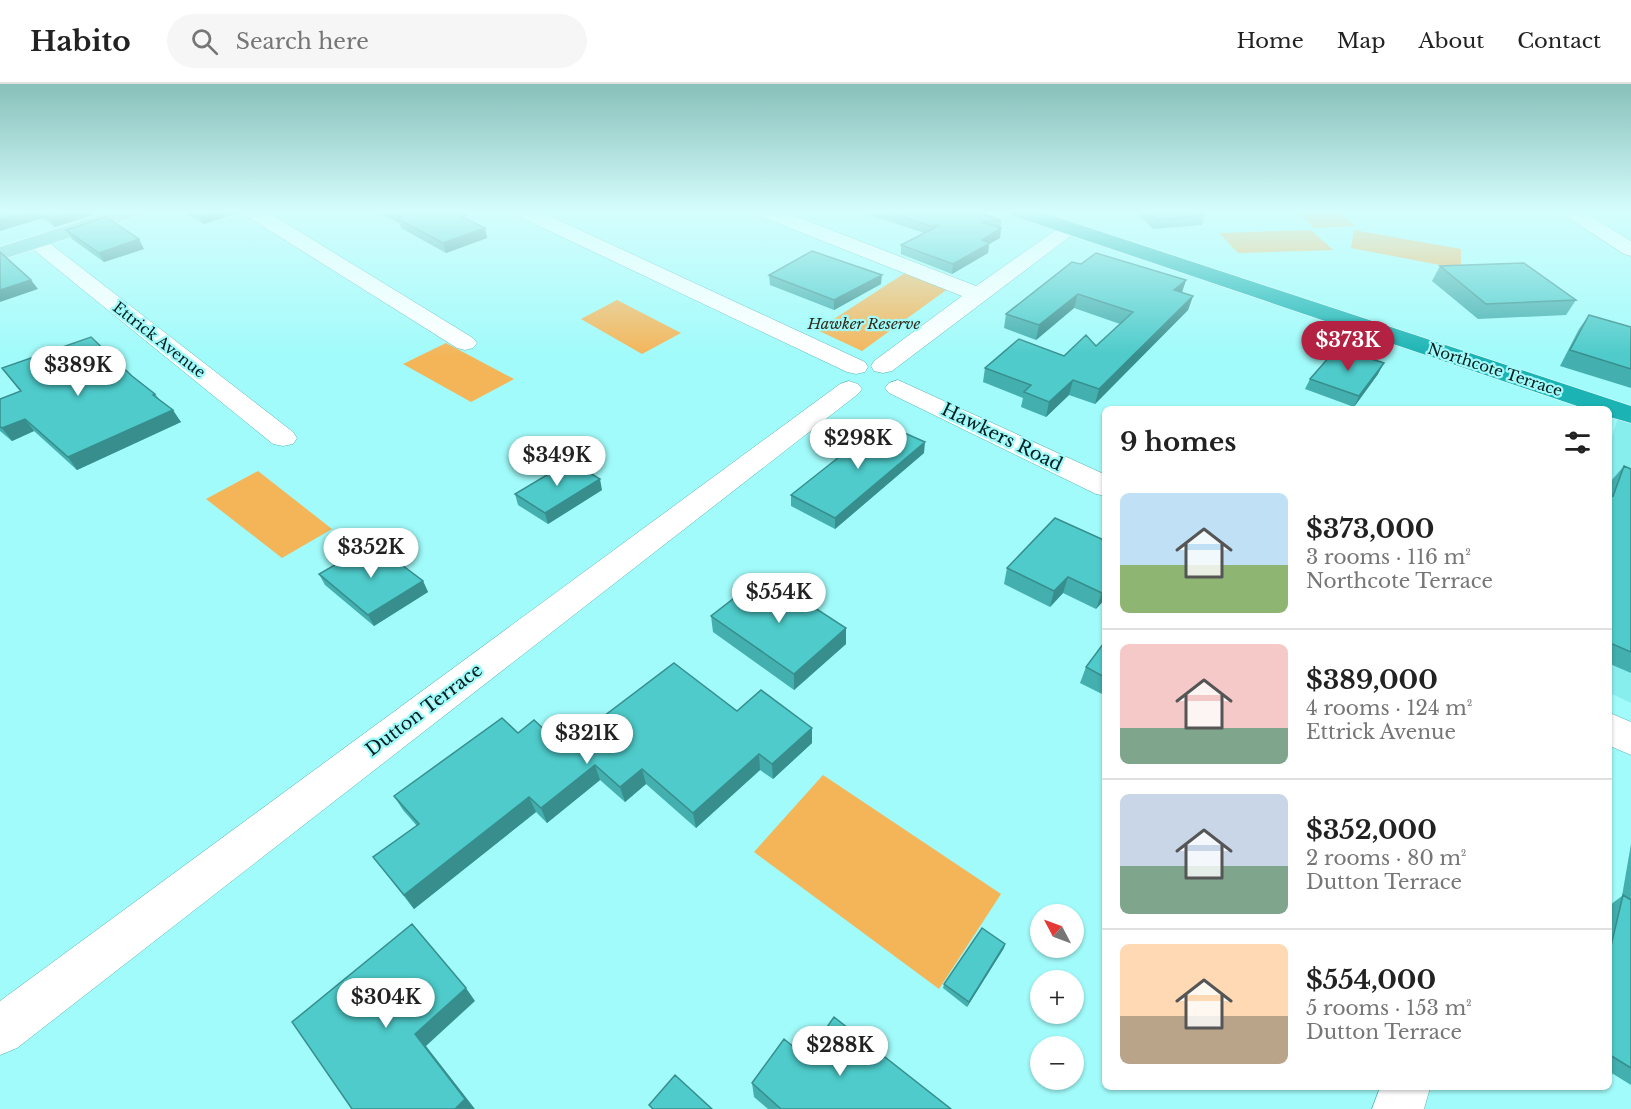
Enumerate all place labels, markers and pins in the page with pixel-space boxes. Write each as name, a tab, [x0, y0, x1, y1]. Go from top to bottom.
pin: $373K	[1306, 321, 1390, 372]
pin: $389K	[36, 346, 120, 397]
pin: $298K	[816, 419, 900, 470]
pin: $349K	[515, 436, 599, 487]
pin: $352K	[329, 528, 413, 579]
pin: $554K	[737, 573, 821, 624]
pin: $321K	[545, 714, 629, 765]
pin: $304K	[344, 978, 428, 1029]
pin: $288K	[798, 1026, 882, 1077]

